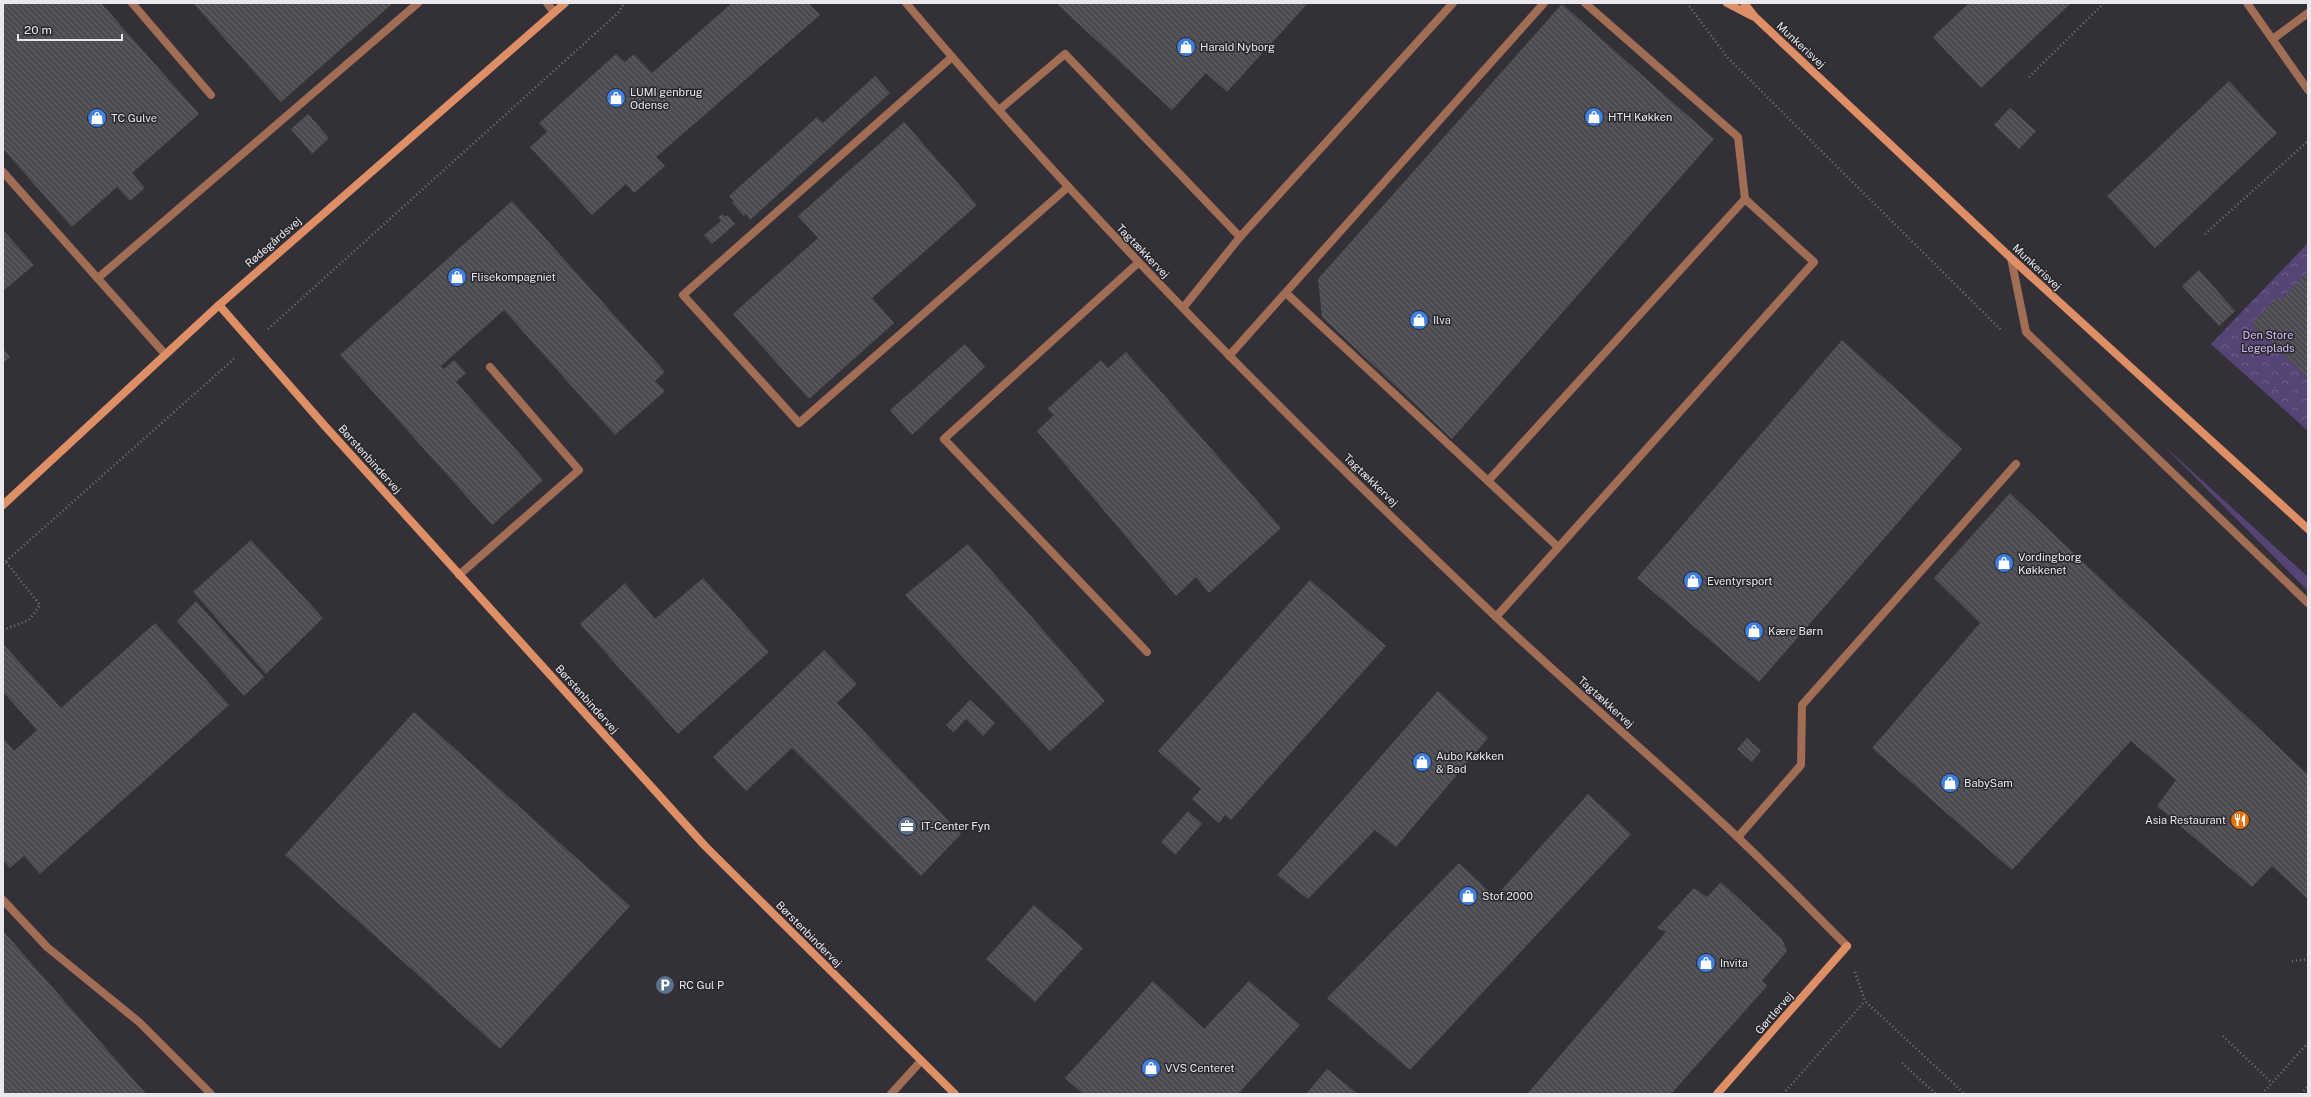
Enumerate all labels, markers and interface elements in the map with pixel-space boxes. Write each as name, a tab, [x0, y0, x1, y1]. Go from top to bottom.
scale bar	[18, 16, 122, 42]
street label: Munkerisvej	[1774, 20, 1828, 71]
text: 20 m	[24, 23, 52, 37]
shop icon: Harald Nyborg	[1175, 36, 1197, 58]
place label: Harald Nyborg	[1200, 41, 1275, 53]
place label: LUMI genbrug Odense	[630, 86, 703, 111]
shop icon: LUMI genbrug Odense	[605, 87, 627, 109]
shop icon: HTH Køkken	[1583, 106, 1605, 128]
shop icon: TC Gulve	[86, 107, 108, 129]
place label: HTH Køkken	[1608, 111, 1672, 123]
place label: TC Gulve	[111, 112, 157, 124]
street label: Rødegårdsvej	[243, 214, 303, 270]
street label: Tagtækkervej	[1114, 221, 1172, 281]
street label: Munkerisvej	[2010, 242, 2064, 293]
shop icon: Flisekompagniet	[446, 266, 468, 288]
place label: Flisekompagniet	[471, 271, 556, 283]
shop icon: Ilva	[1408, 309, 1430, 331]
place label: Ilva	[1433, 314, 1451, 326]
park label: Den Store Legeplads	[2241, 329, 2295, 354]
street label: Børstenbindervej	[336, 422, 404, 496]
street label: Tagtækkervej	[1341, 451, 1401, 509]
place label: Vordingborg Køkkenet	[2018, 551, 2082, 576]
shop icon: Vordingborg Køkkenet	[1993, 552, 2015, 574]
shop icon: Eventyrsport	[1682, 570, 1704, 592]
place label: Eventyrsport	[1707, 575, 1773, 587]
shop icon: Kære Børn	[1743, 620, 1765, 642]
place label: Kære Børn	[1768, 625, 1823, 637]
street label: Børstenbindervej	[553, 662, 621, 736]
street label: Tagtækkervej	[1576, 674, 1636, 730]
place label: Aubo Køkken & Bad	[1436, 750, 1504, 775]
shop icon: Aubo Køkken & Bad	[1411, 751, 1433, 773]
shop icon: BabySam	[1939, 772, 1961, 794]
place label: BabySam	[1964, 777, 2013, 789]
restaurant icon: Asia Restaurant	[2229, 809, 2251, 831]
place label: Asia Restaurant	[2145, 814, 2226, 826]
office icon: IT-Center Fyn	[896, 815, 918, 837]
place label: IT-Center Fyn	[921, 820, 990, 832]
shop icon: Stof 2000	[1457, 885, 1479, 907]
place label: Stof 2000	[1482, 890, 1533, 902]
street label: Børstenbindervej	[774, 899, 844, 969]
shop icon: Invita	[1695, 952, 1717, 974]
place label: Invita	[1720, 957, 1748, 969]
parking icon: RC Gul P	[654, 974, 676, 996]
place label: RC Gul P	[679, 979, 724, 991]
street label: Gørtlervej	[1753, 990, 1795, 1036]
shop icon: VVS Centeret	[1140, 1057, 1162, 1079]
place label: VVS Centeret	[1165, 1062, 1235, 1074]

